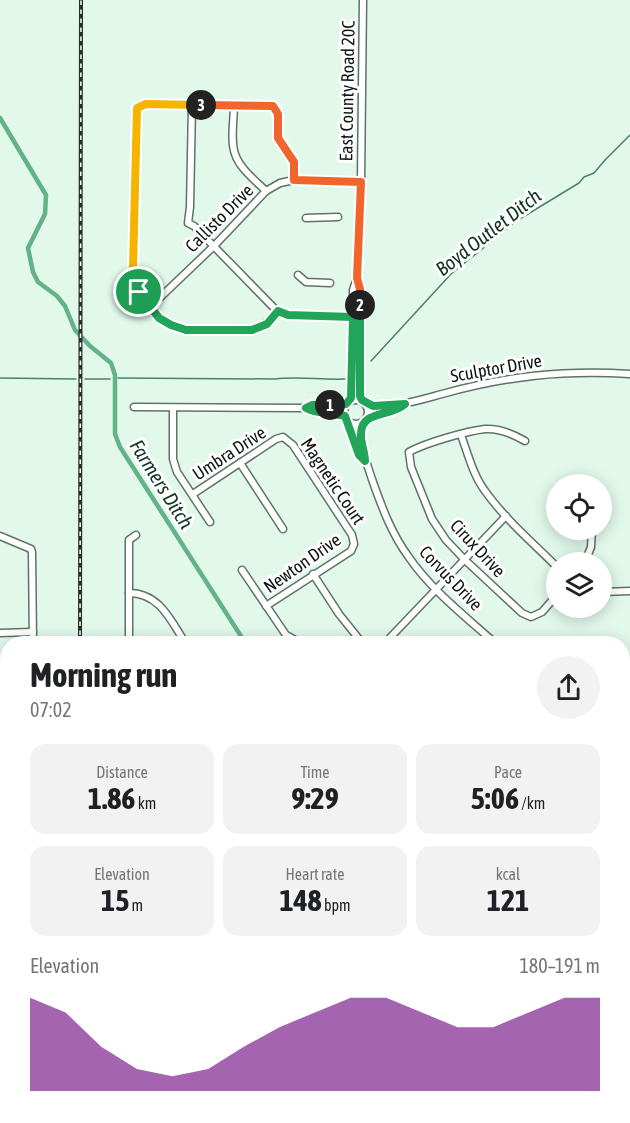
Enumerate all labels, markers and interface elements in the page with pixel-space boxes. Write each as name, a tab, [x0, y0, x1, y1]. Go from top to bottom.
street label: East County Road 20C	[335, 20, 359, 162]
pin: 3	[186, 90, 216, 120]
text: 3	[197, 96, 205, 114]
street label: Callisto Drive	[181, 180, 257, 256]
water label: Boyd Outlet Ditch	[431, 184, 545, 280]
pin	[113, 266, 164, 317]
icon: arrive	[122, 275, 155, 308]
pin: 2	[345, 290, 375, 320]
text: 2	[356, 296, 364, 314]
street label: Sculptor Drive	[449, 350, 543, 386]
pin: 1	[315, 390, 345, 420]
text: 1	[326, 396, 334, 414]
street label: Umbra Drive	[189, 422, 269, 484]
street label: Magnetic Court	[297, 434, 369, 528]
water label: Farmers Ditch	[126, 435, 199, 533]
map controls	[546, 474, 612, 618]
button: locate	[546, 474, 612, 540]
street label: Cirux Drive	[446, 515, 510, 581]
street label: Newton Drive	[260, 529, 344, 597]
street label: Corvus Drive	[415, 541, 487, 615]
button: layers	[546, 552, 612, 618]
text: Morning run	[30, 656, 177, 694]
button: share	[537, 656, 600, 719]
text: 07:02	[30, 698, 72, 721]
text: Distance	[96, 763, 148, 781]
text: Time	[300, 763, 330, 781]
text: Pace	[494, 763, 522, 781]
text: 1.86	[88, 781, 135, 815]
text: 9:29	[291, 781, 339, 815]
text: 5:06	[471, 781, 519, 815]
text: km	[135, 794, 156, 812]
text: /km	[519, 794, 545, 812]
text: Elevation	[94, 865, 150, 883]
text: Heart rate	[286, 865, 344, 883]
text: kcal	[496, 865, 520, 883]
text: 15	[101, 883, 129, 917]
text: 148	[279, 883, 322, 917]
text: 121	[487, 883, 529, 917]
text: m	[129, 896, 143, 914]
text: bpm	[322, 896, 351, 914]
text: Elevation	[30, 954, 99, 977]
text: 180–191 m	[519, 954, 600, 977]

